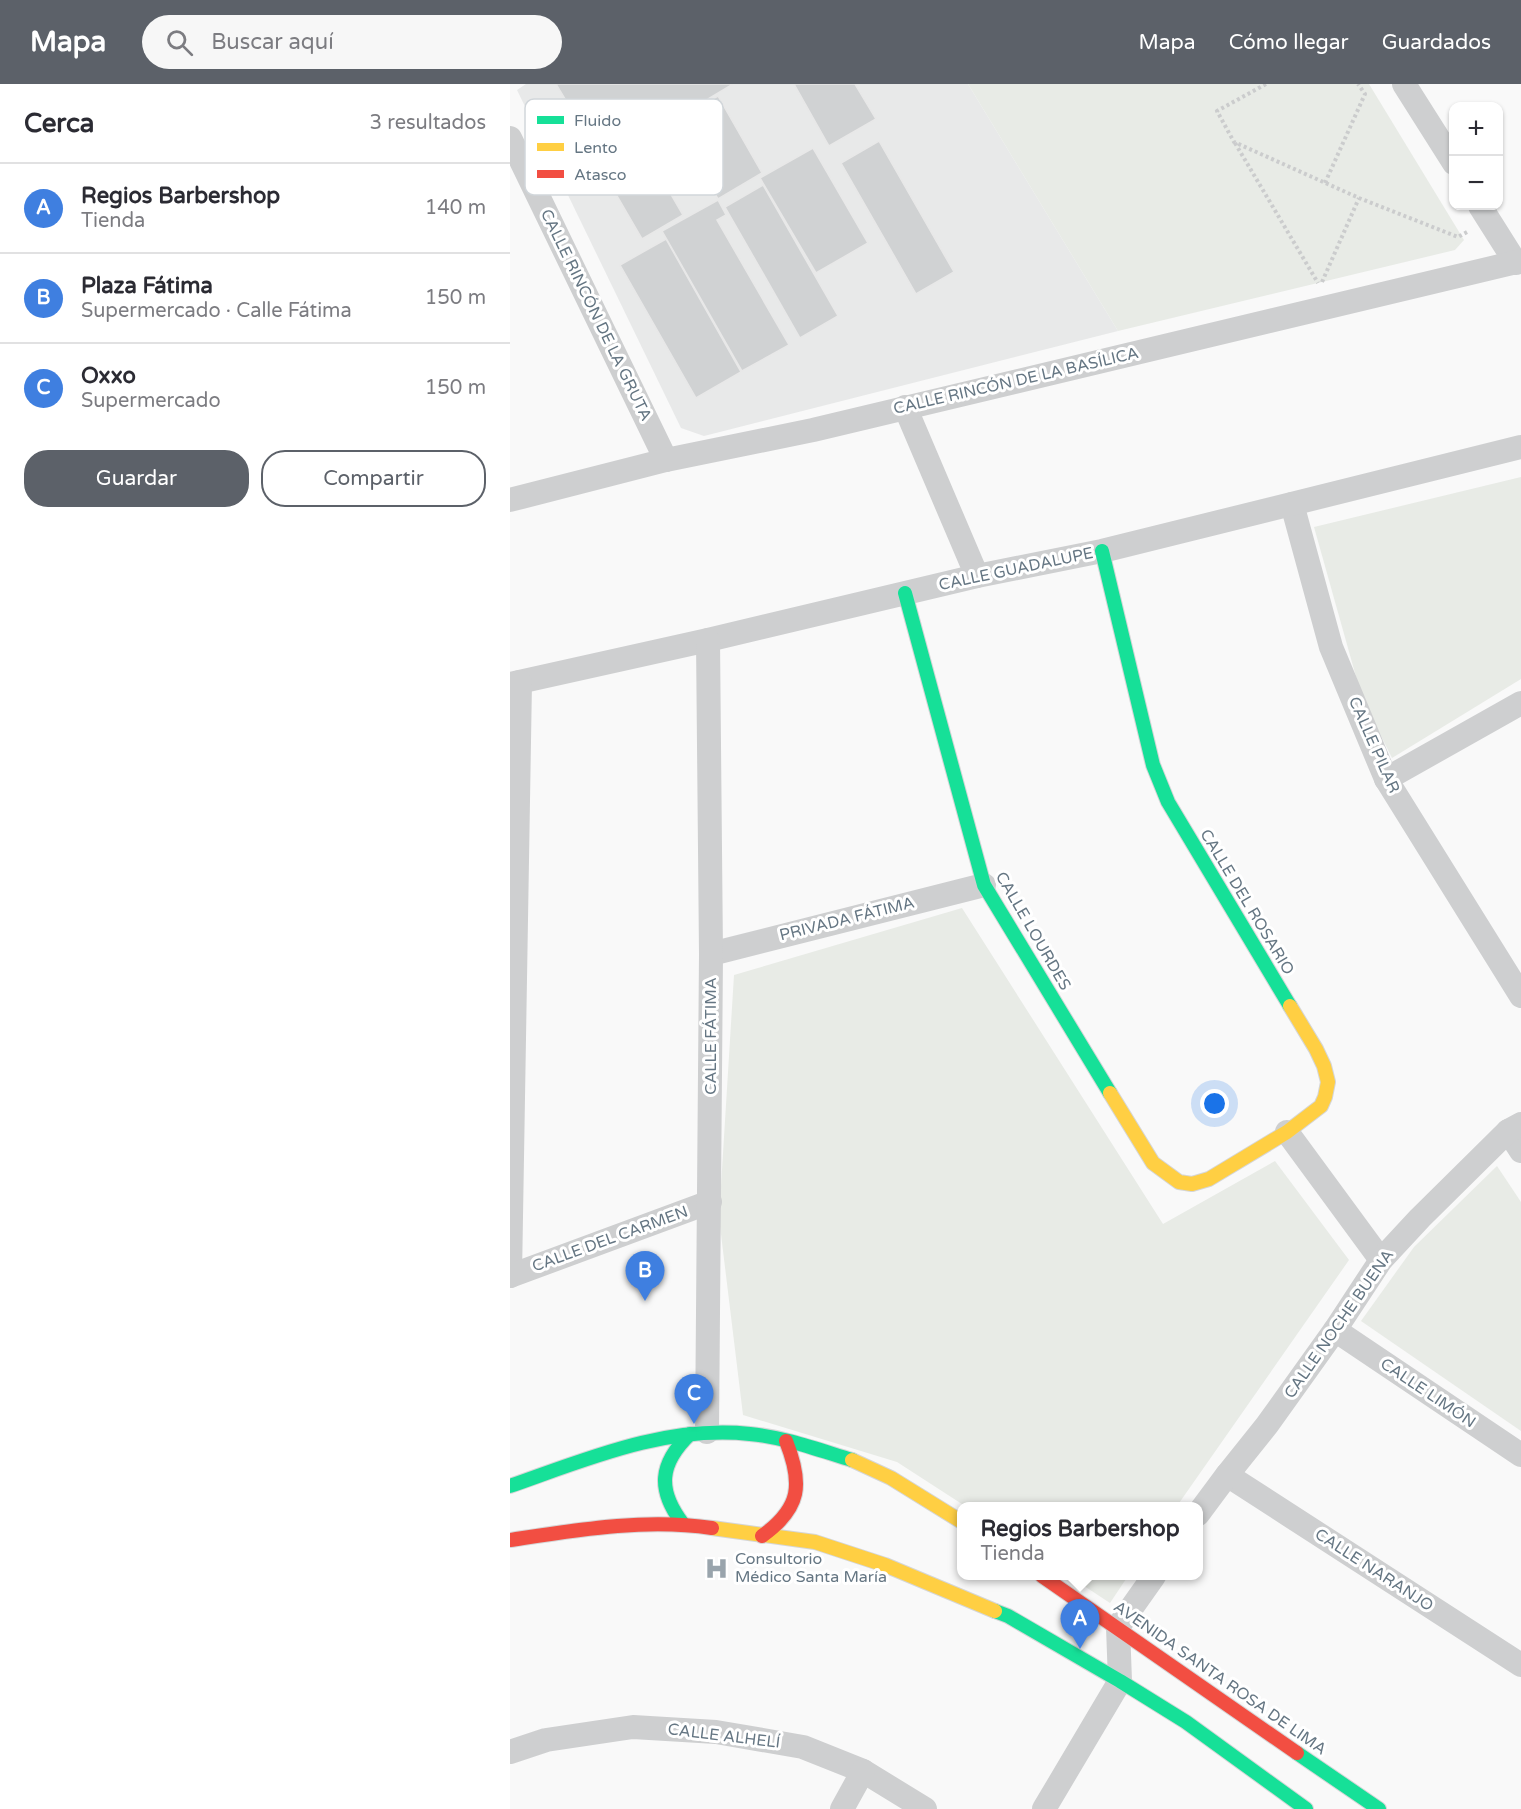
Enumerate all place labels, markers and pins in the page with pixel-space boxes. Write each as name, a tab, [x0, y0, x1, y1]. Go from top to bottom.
pin: B	[626, 1252, 664, 1301]
pin: C	[674, 1374, 714, 1424]
place label: Consultorio Médico Santa María	[735, 1549, 887, 1587]
hospital icon: Consultorio Médico Santa María	[704, 1555, 730, 1581]
pin: A	[1060, 1600, 1100, 1649]

